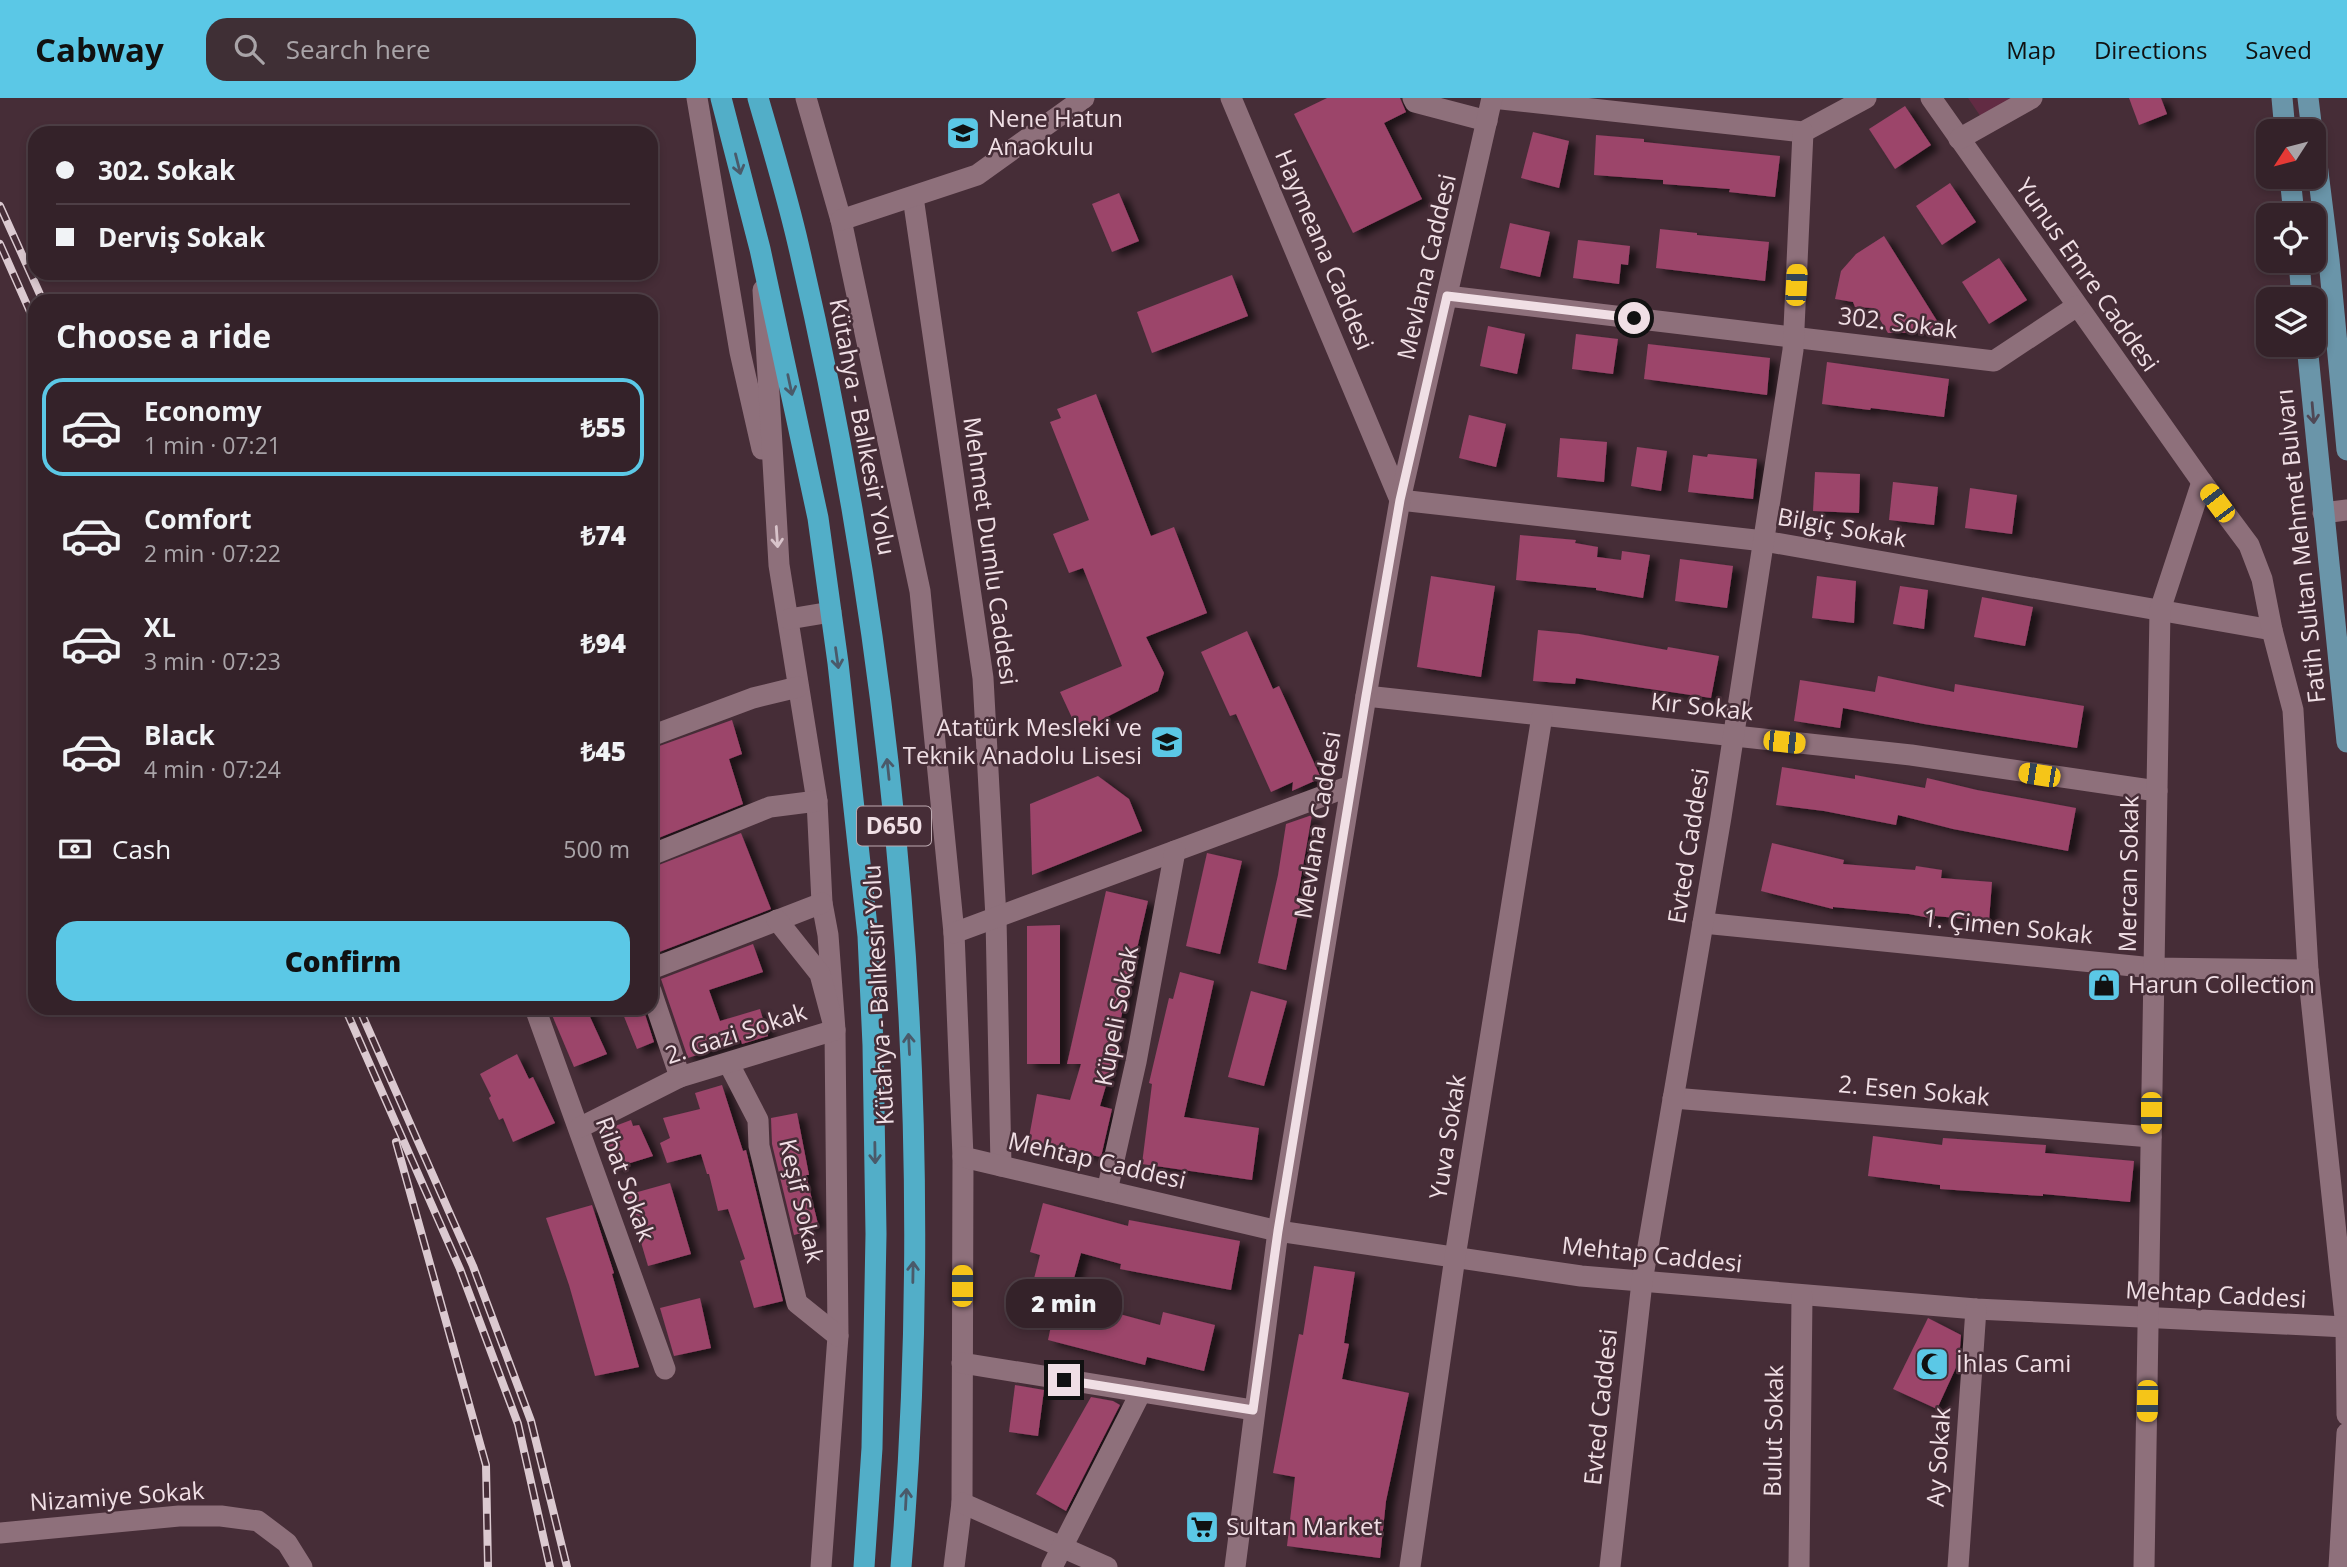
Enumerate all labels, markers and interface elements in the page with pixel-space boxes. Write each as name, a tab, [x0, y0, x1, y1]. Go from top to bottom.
search box	[206, 18, 696, 81]
text: Cabway	[35, 27, 164, 72]
icon: search	[230, 30, 268, 68]
text: Search here	[286, 31, 431, 67]
text: Map	[2006, 33, 2056, 66]
text: Directions	[2094, 33, 2207, 66]
text: Saved	[2245, 33, 2312, 66]
place label: Nene Hatun Anaokulu	[988, 101, 1123, 162]
school or university icon: Nene Hatun Anaokulu	[944, 114, 982, 152]
north arrow	[2256, 119, 2326, 189]
map controls	[2256, 119, 2326, 357]
street label: Haymeana Caddesi	[1268, 144, 1383, 355]
text: 302. Sokak	[98, 152, 235, 188]
one-way arrow	[732, 152, 745, 175]
street label: Mevlana Caddesi	[1388, 171, 1463, 363]
street label: Yunus Emre Caddesi	[2009, 171, 2167, 377]
button: locate	[2256, 203, 2326, 273]
text: Derviş Sokak	[98, 219, 265, 255]
car	[1785, 263, 1808, 307]
button: layers	[2256, 287, 2326, 357]
street label: Kütahya - Balıkesir Yolu	[822, 296, 905, 558]
street label: 302. Sokak	[1837, 298, 1960, 345]
route start	[1618, 302, 1650, 334]
text: Choose a ride	[56, 314, 271, 357]
one-way arrow	[784, 373, 798, 396]
street label: Fatih Sultan Mehmet Bulvarı	[2267, 387, 2332, 705]
text: Economy	[144, 393, 262, 429]
icon: car	[60, 396, 123, 459]
one-way arrow	[2307, 401, 2320, 423]
text: ₺55	[581, 409, 626, 445]
street label: Mehmet Dumlu Caddesi	[956, 415, 1027, 687]
text: 1 min · 07:21	[144, 429, 281, 461]
car	[2196, 480, 2239, 526]
street label: Bilgiç Sokak	[1775, 499, 1910, 554]
text: Comfort	[144, 501, 251, 537]
icon: car	[60, 504, 123, 567]
text: ₺74	[581, 517, 626, 553]
one-way arrow	[771, 526, 784, 549]
text: 2 min · 07:22	[144, 537, 281, 569]
text: XL	[144, 609, 176, 645]
icon: car	[60, 612, 123, 675]
text: ₺94	[581, 625, 626, 661]
text: 3 min · 07:23	[144, 645, 281, 677]
one-way arrow	[831, 646, 844, 669]
street label: Kır Sokak	[1649, 684, 1755, 727]
place label: Atatürk Mesleki ve Teknik Anadolu Lisesi	[903, 710, 1142, 771]
text: Black	[144, 717, 215, 753]
icon: car	[60, 720, 123, 783]
school or university icon: Atatürk Mesleki ve Teknik Anadolu Lisesi	[1148, 723, 1186, 761]
street label: Mevlana Caddesi	[1285, 729, 1348, 921]
car	[1763, 729, 1806, 755]
text: ₺45	[581, 733, 626, 769]
text: 4 min · 07:24	[144, 753, 281, 785]
one-way arrow	[882, 758, 895, 780]
car	[2017, 761, 2062, 789]
street label: Evted Caddesi	[1659, 766, 1716, 926]
street label: Mercan Sokak	[2110, 795, 2145, 953]
road number: D650	[857, 806, 931, 846]
icon: cash	[56, 830, 94, 868]
text: Cash	[112, 831, 171, 867]
text: 500 m	[563, 833, 630, 865]
street label: Kütahya - Balıkesir Yolu	[854, 864, 901, 1126]
street label: 1. Çimen Sokak	[1922, 900, 2095, 951]
button: Confirm	[56, 921, 630, 1001]
street label: Küpeli Sokak	[1086, 942, 1145, 1089]
shop icon: Harun Collection	[2085, 966, 2123, 1004]
place label: Harun Collection	[2128, 967, 2315, 1000]
street label: 2. Gazi Sokak	[661, 994, 811, 1071]
one-way arrow	[903, 1033, 916, 1056]
street label: 2. Esen Sokak	[1837, 1066, 1991, 1113]
street label: Yuva Sokak	[1420, 1072, 1473, 1202]
car	[2141, 1092, 2162, 1134]
street label: Ribat Sokak	[589, 1112, 664, 1245]
street label: Mehtap Caddesi	[1005, 1123, 1189, 1196]
street label: Keşif Sokak	[772, 1135, 833, 1266]
one-way arrow	[868, 1141, 881, 1164]
street label: Mehtap Caddesi	[1560, 1228, 1744, 1279]
one-way arrow	[906, 1260, 920, 1283]
car	[952, 1265, 973, 1307]
street label: Mehtap Caddesi	[2125, 1272, 2308, 1315]
callout: 2 min	[1006, 1278, 1122, 1328]
text: 2 min	[1031, 1287, 1097, 1319]
street label: Evted Caddesi	[1575, 1327, 1624, 1487]
mosque icon: İhlas Cami	[1913, 1345, 1951, 1383]
place label: İhlas Cami	[1956, 1346, 2071, 1379]
route end	[1048, 1364, 1080, 1396]
street label: Bulut Sokak	[1755, 1364, 1790, 1497]
car	[2137, 1380, 2158, 1422]
street label: Ay Sokak	[1918, 1406, 1957, 1508]
street label: Nizamiye Sokak	[29, 1473, 206, 1518]
one-way arrow	[899, 1488, 912, 1511]
supermarket icon: Sultan Market	[1183, 1508, 1221, 1546]
place label: Sultan Market	[1226, 1509, 1382, 1542]

